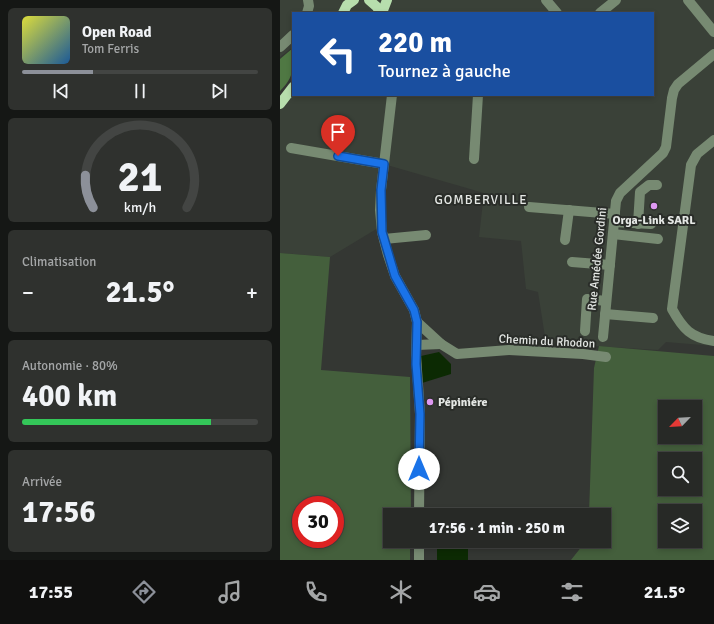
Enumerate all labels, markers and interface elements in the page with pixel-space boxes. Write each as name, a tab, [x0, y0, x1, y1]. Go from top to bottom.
text: Open Road	[82, 23, 152, 41]
text: 220 m	[378, 26, 452, 60]
icon: left	[312, 28, 364, 80]
text: Tom Ferris	[82, 41, 139, 57]
text: Tournez à gauche	[378, 60, 511, 82]
icon: previous	[50, 80, 72, 102]
icon: pause	[129, 80, 151, 102]
icon: next	[208, 80, 230, 102]
pin	[321, 115, 355, 156]
icon: arrive	[327, 121, 349, 143]
text: 21	[118, 152, 162, 203]
district label: GOMBERVILLE	[434, 192, 528, 208]
text: km/h	[124, 199, 156, 216]
marker: Orga-Link SARL	[649, 201, 659, 211]
street label: Rue Amédée Gordini	[585, 207, 610, 311]
place label: Orga-Link SARL	[613, 213, 696, 228]
text: Climatisation	[22, 254, 96, 270]
text: 21.5°	[105, 274, 175, 311]
text: −	[22, 279, 34, 306]
text: +	[246, 279, 258, 306]
street label: Chemin du Rhodon	[498, 331, 596, 352]
text: Autonomie · 80%	[22, 358, 118, 374]
text: 400 km	[22, 378, 117, 415]
place label: Pépiniére	[438, 395, 487, 410]
marker: Pépiniére	[425, 397, 435, 407]
north arrow	[658, 400, 702, 444]
map controls	[658, 400, 702, 548]
position arrow	[398, 448, 440, 490]
button: search	[658, 452, 702, 496]
text: Arrivée	[22, 474, 62, 490]
text: 17:56	[22, 494, 96, 531]
speed limit sign: 30	[292, 496, 344, 548]
button: layers	[658, 504, 702, 548]
text: 17:56 · 1 min · 250 m	[429, 519, 565, 537]
icon: directions	[130, 578, 158, 606]
icon: music	[216, 578, 244, 606]
icon: phone	[302, 578, 330, 606]
icon: climate	[387, 578, 415, 606]
icon: car	[473, 578, 501, 606]
icon: filters	[558, 578, 586, 606]
text: 17:55	[29, 581, 73, 603]
text: 21.5°	[644, 581, 685, 603]

